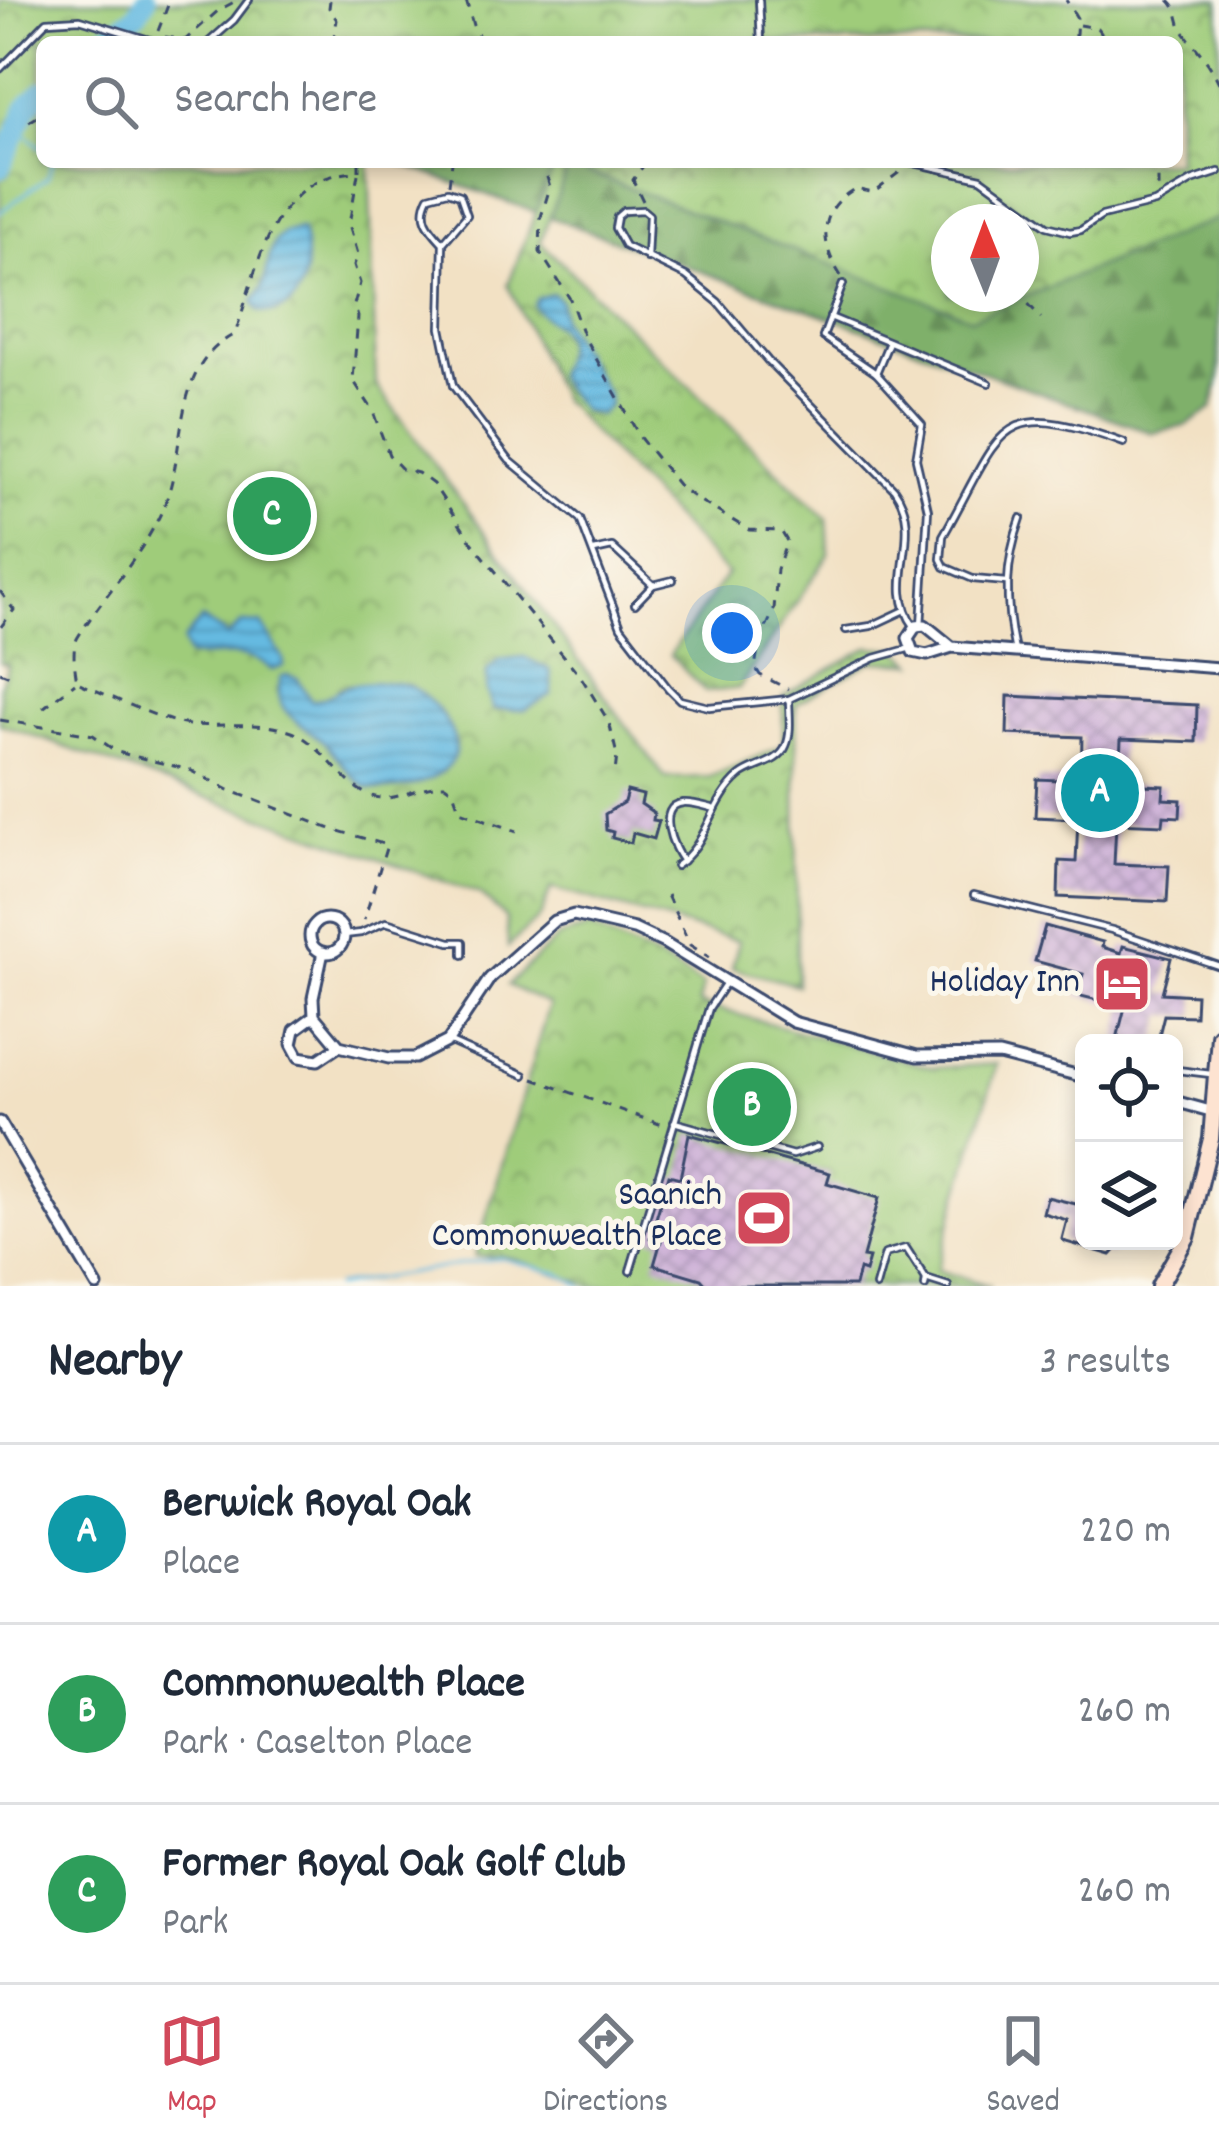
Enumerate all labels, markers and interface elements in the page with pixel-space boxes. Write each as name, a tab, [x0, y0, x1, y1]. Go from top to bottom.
search box	[36, 36, 1183, 168]
icon: search	[78, 69, 144, 135]
text: Search here	[174, 70, 377, 134]
north arrow	[931, 204, 1039, 312]
pin: C	[233, 471, 311, 561]
your location	[702, 603, 762, 663]
pin: A	[1061, 748, 1139, 838]
hotel icon: Holiday Inn	[1091, 953, 1153, 1015]
place label: Holiday Inn	[929, 958, 1080, 1010]
map controls	[1075, 1034, 1183, 1250]
button: locate	[1075, 1034, 1183, 1142]
pin: B	[713, 1062, 791, 1152]
button: layers	[1075, 1142, 1183, 1250]
place label: Saanich Commonwealth Place	[431, 1171, 722, 1264]
sports icon: Saanich Commonwealth Place	[733, 1187, 795, 1249]
text: Nearby	[48, 1328, 181, 1400]
text: 3 results	[1040, 1337, 1171, 1392]
text: Berwick Royal Oak	[162, 1474, 472, 1538]
text: A	[76, 1506, 98, 1561]
text: 220 m	[1080, 1506, 1171, 1561]
text: Place	[162, 1538, 240, 1593]
text: Commonwealth Place	[162, 1654, 525, 1718]
text: B	[78, 1686, 96, 1741]
text: 260 m	[1078, 1686, 1171, 1741]
text: Park · Caselton Place	[162, 1718, 472, 1773]
text: Former Royal Oak Golf Club	[162, 1834, 626, 1898]
text: C	[77, 1866, 97, 1921]
text: 260 m	[1078, 1866, 1171, 1921]
text: Park	[162, 1898, 228, 1953]
tab: Map	[159, 2008, 225, 2127]
tab: Directions	[543, 2008, 668, 2127]
tab: Saved	[986, 2008, 1060, 2127]

